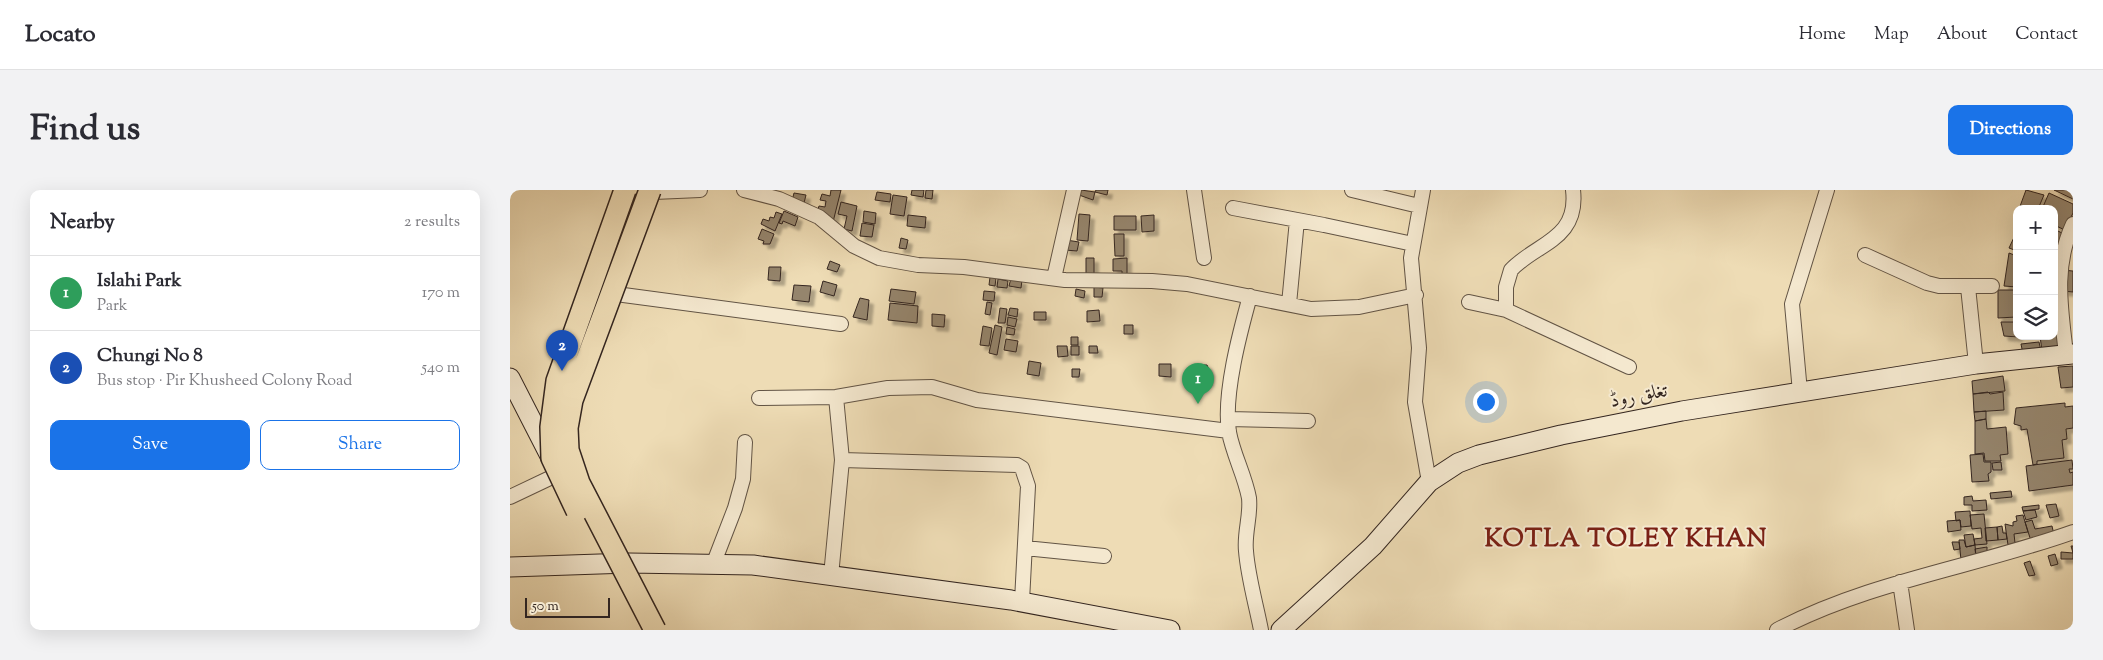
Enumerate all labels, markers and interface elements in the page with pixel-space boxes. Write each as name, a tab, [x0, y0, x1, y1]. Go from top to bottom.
text: Locato	[25, 18, 96, 52]
text: Home	[1799, 22, 1846, 48]
text: Map	[1874, 22, 1909, 48]
text: About	[1937, 22, 1987, 48]
text: Contact	[2015, 22, 2078, 48]
text: Find us	[30, 105, 140, 156]
button: Directions	[1948, 105, 2073, 155]
map controls	[2013, 205, 2058, 340]
button: +	[2013, 205, 2058, 250]
text: Nearby	[50, 208, 115, 238]
text: 2 results	[404, 211, 460, 234]
button: −	[2013, 250, 2058, 295]
text: Islahi Park	[97, 268, 182, 295]
text: 1	[63, 282, 69, 305]
text: 170 m	[422, 282, 460, 305]
text: Park	[97, 295, 128, 318]
button: layers	[2013, 295, 2058, 340]
pin: 2	[546, 330, 578, 371]
text: Chungi No 8	[97, 343, 203, 370]
text: 2	[62, 357, 70, 380]
text: 540 m	[422, 357, 460, 380]
pin: 1	[1182, 363, 1214, 404]
text: Bus stop · Pir Khusheed Colony Road	[97, 370, 352, 393]
street label: تغلق روڈ	[1608, 377, 1670, 417]
your location	[1473, 389, 1499, 415]
button: Save	[50, 420, 250, 470]
button: Share	[260, 420, 460, 470]
district label: KOTLA TOLEY KHAN	[1485, 522, 1767, 558]
scale bar	[525, 595, 610, 618]
text: 50 m	[532, 597, 559, 617]

